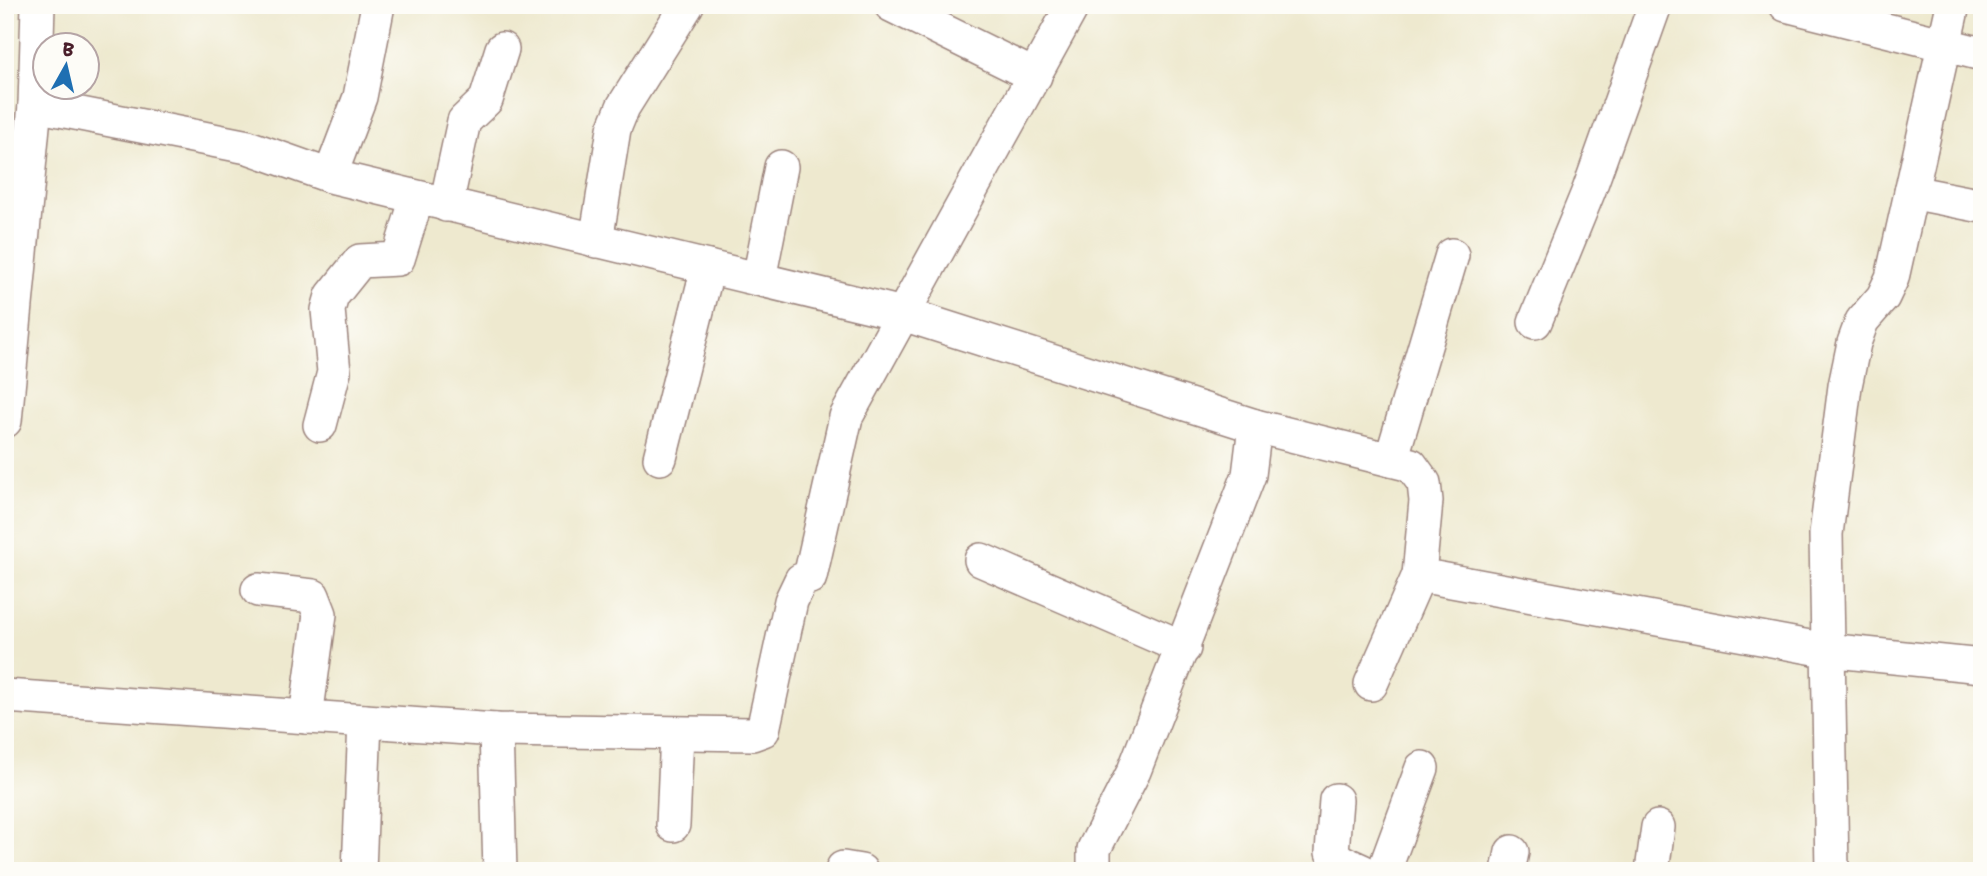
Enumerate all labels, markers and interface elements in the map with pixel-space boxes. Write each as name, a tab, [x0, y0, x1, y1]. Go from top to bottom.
north arrow	[32, 32, 102, 102]
text: B	[61, 36, 76, 63]

